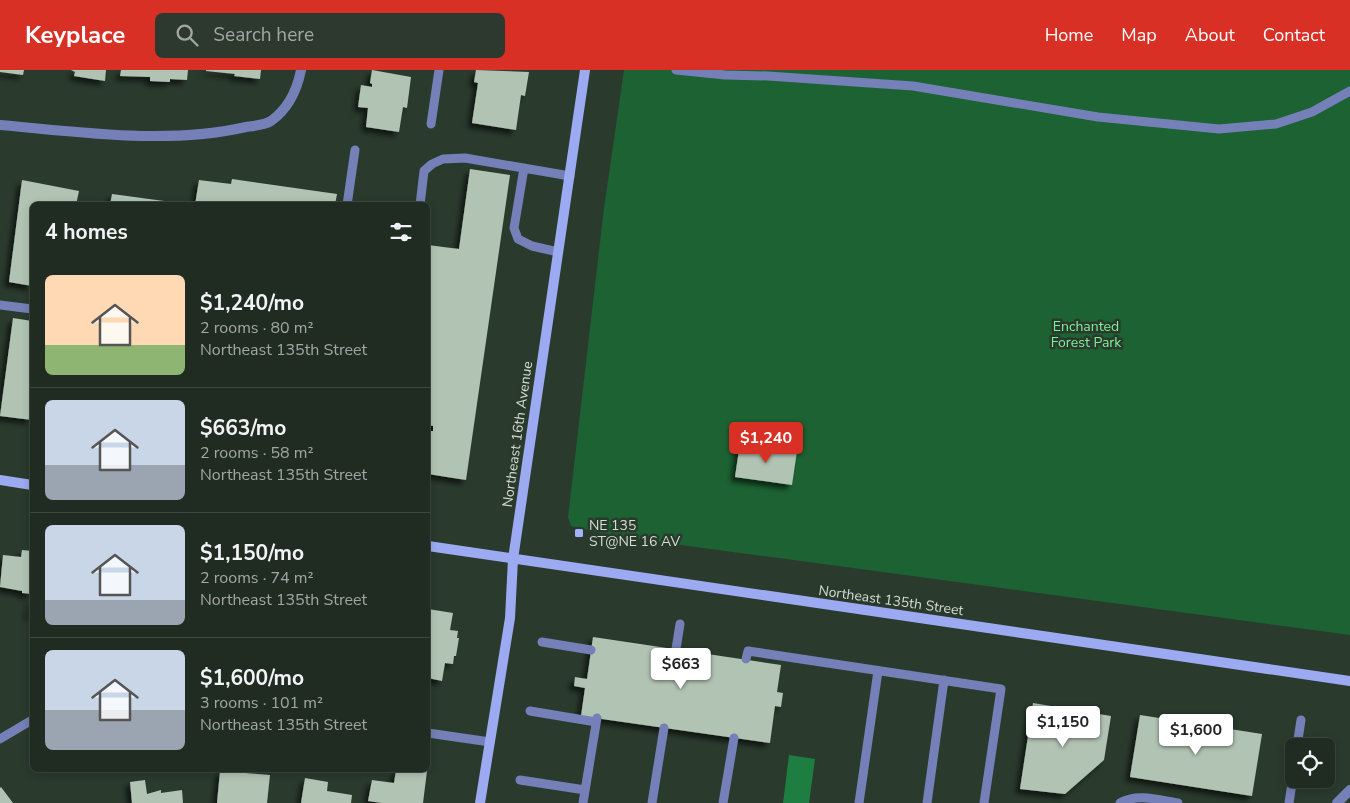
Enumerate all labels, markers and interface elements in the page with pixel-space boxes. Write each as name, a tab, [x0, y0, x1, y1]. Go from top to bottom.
search box	[155, 13, 505, 58]
text: Keyplace	[25, 19, 125, 51]
icon: search	[173, 21, 201, 49]
text: Search here	[213, 22, 314, 48]
text: Home	[1045, 23, 1093, 47]
text: Map	[1121, 23, 1157, 47]
text: About	[1185, 23, 1235, 47]
text: Contact	[1263, 23, 1325, 47]
text: 4 homes	[45, 218, 128, 246]
icon: filters	[387, 218, 415, 246]
text: $1,240/mo	[200, 289, 304, 317]
icon: home	[85, 295, 145, 355]
text: 2 rooms · 80 m²	[200, 317, 313, 339]
park label: Enchanted Forest Park	[1051, 317, 1122, 352]
text: Northeast 135th Street	[200, 339, 367, 361]
street label: Northeast 16th Avenue	[498, 360, 537, 508]
text: $663/mo	[200, 414, 286, 442]
icon: home	[85, 420, 145, 480]
pin: $1,240	[725, 422, 807, 464]
text: $1,240	[740, 427, 792, 449]
text: 2 rooms · 58 m²	[200, 442, 313, 464]
text: Northeast 135th Street	[200, 464, 367, 486]
place label: NE 135 ST@NE 16 AV	[589, 516, 680, 551]
marker: NE 135 ST@NE 16 AV	[573, 527, 585, 539]
text: $1,150/mo	[200, 539, 304, 567]
icon: home	[85, 545, 145, 605]
text: 2 rooms · 74 m²	[200, 567, 313, 589]
street label: Northeast 135th Street	[817, 581, 965, 620]
text: Northeast 135th Street	[200, 589, 367, 611]
pin: $663	[651, 648, 711, 690]
text: $663	[662, 653, 700, 675]
text: $1,600/mo	[200, 664, 304, 692]
icon: home	[85, 670, 145, 730]
text: 3 rooms · 101 m²	[200, 692, 323, 714]
pin: $1,150	[1022, 706, 1104, 748]
text: $1,150	[1037, 711, 1089, 733]
text: Northeast 135th Street	[200, 714, 367, 736]
pin: $1,600	[1155, 714, 1237, 756]
text: $1,600	[1170, 719, 1222, 741]
map controls	[1285, 738, 1335, 788]
button: locate	[1285, 738, 1335, 788]

